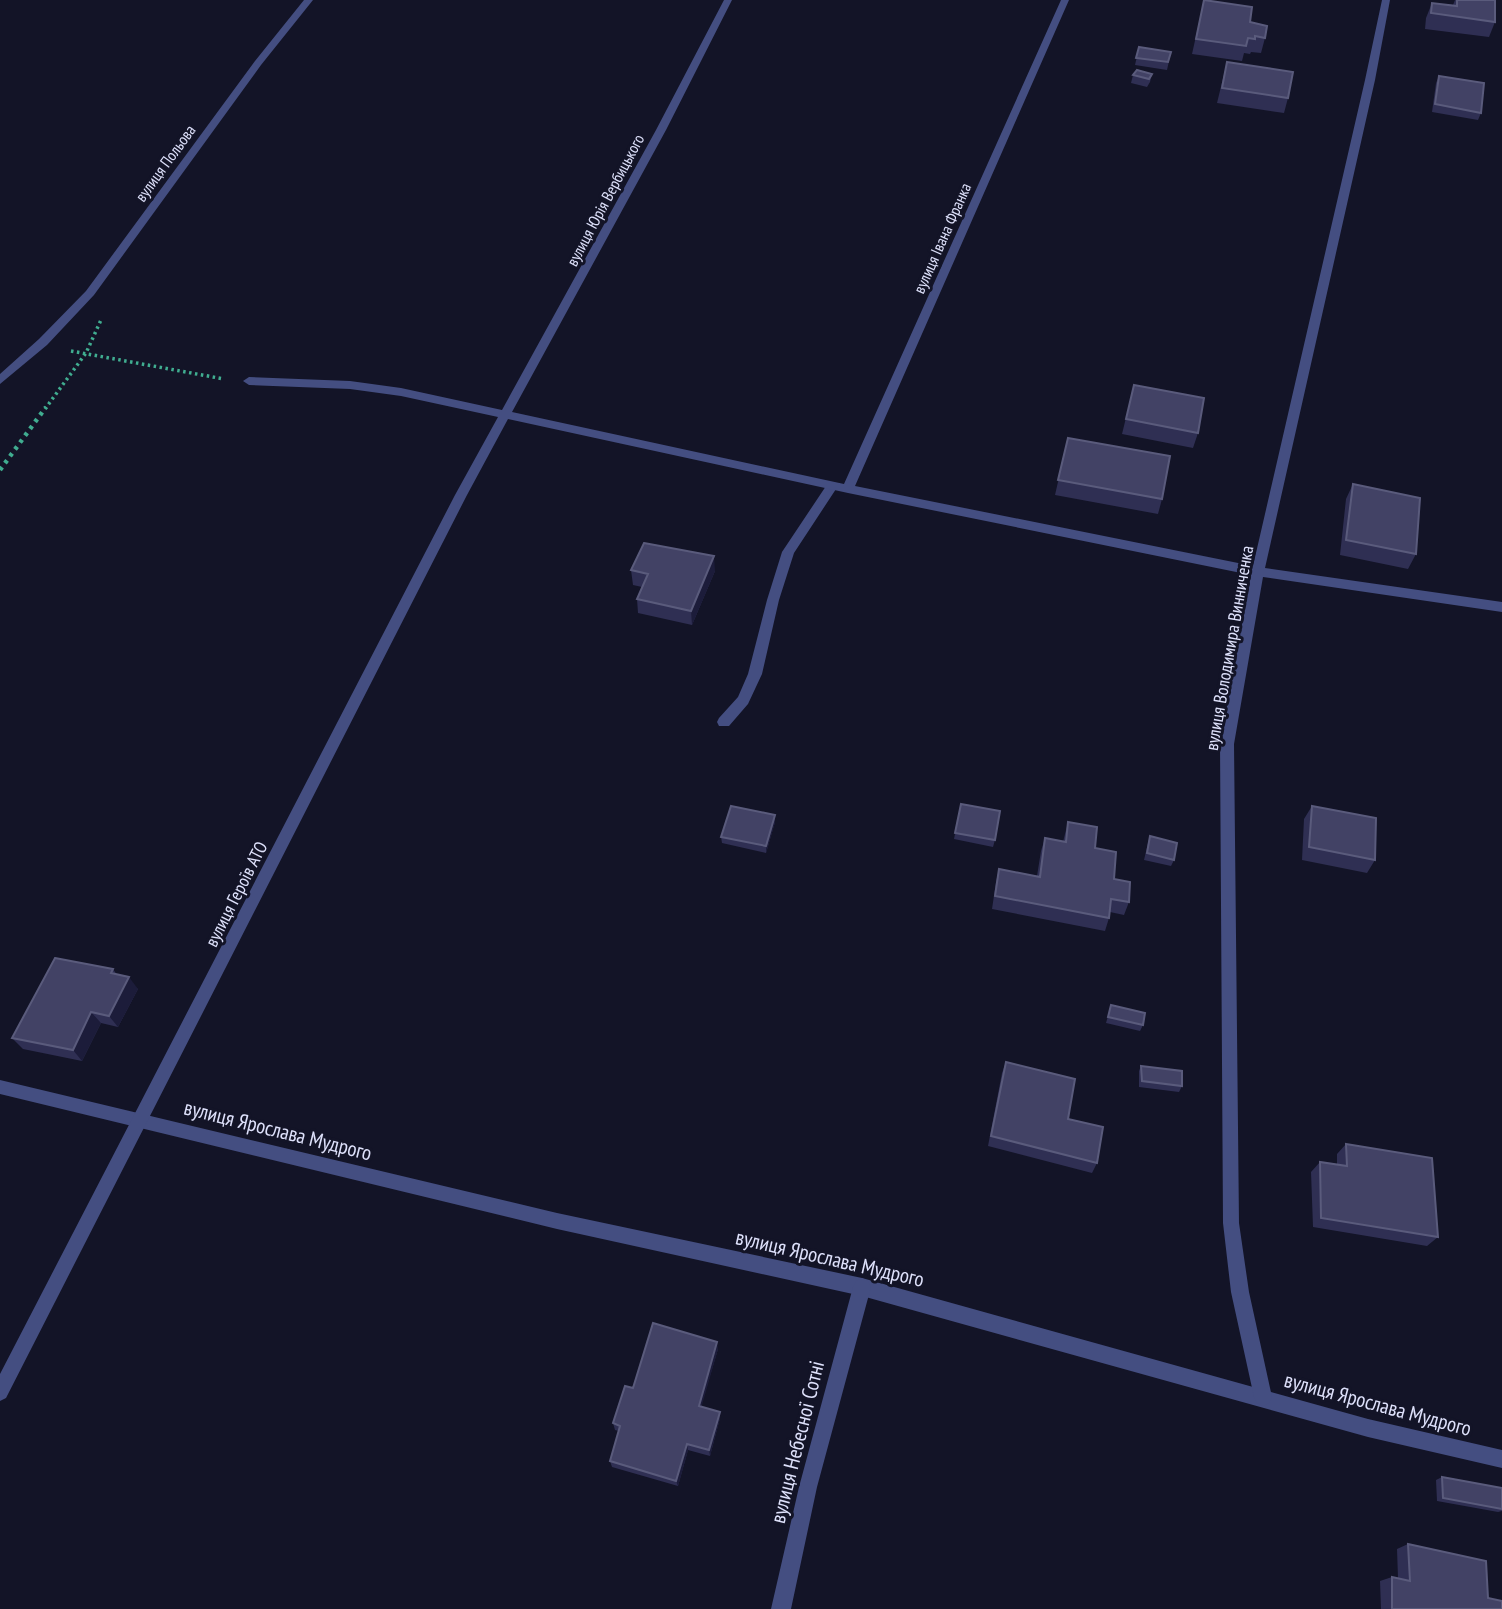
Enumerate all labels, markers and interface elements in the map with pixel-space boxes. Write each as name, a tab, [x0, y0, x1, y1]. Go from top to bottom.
street label: вулиця Польова	[130, 121, 200, 205]
street label: вулиця Юрія Вербицького	[562, 131, 648, 269]
street label: вулиця Івана Франка	[909, 180, 975, 296]
street label: вулиця Володимира Винниченка	[1200, 544, 1258, 752]
street label: вулиця Героїв АТО	[200, 837, 272, 951]
street label: вулиця Ярослава Мудрого	[181, 1094, 375, 1166]
street label: вулиця Ярослава Мудрого	[733, 1223, 927, 1293]
street label: вулиця Небесної Сотні	[764, 1358, 830, 1526]
street label: вулиця Ярослава Мудрого	[1281, 1366, 1475, 1442]

